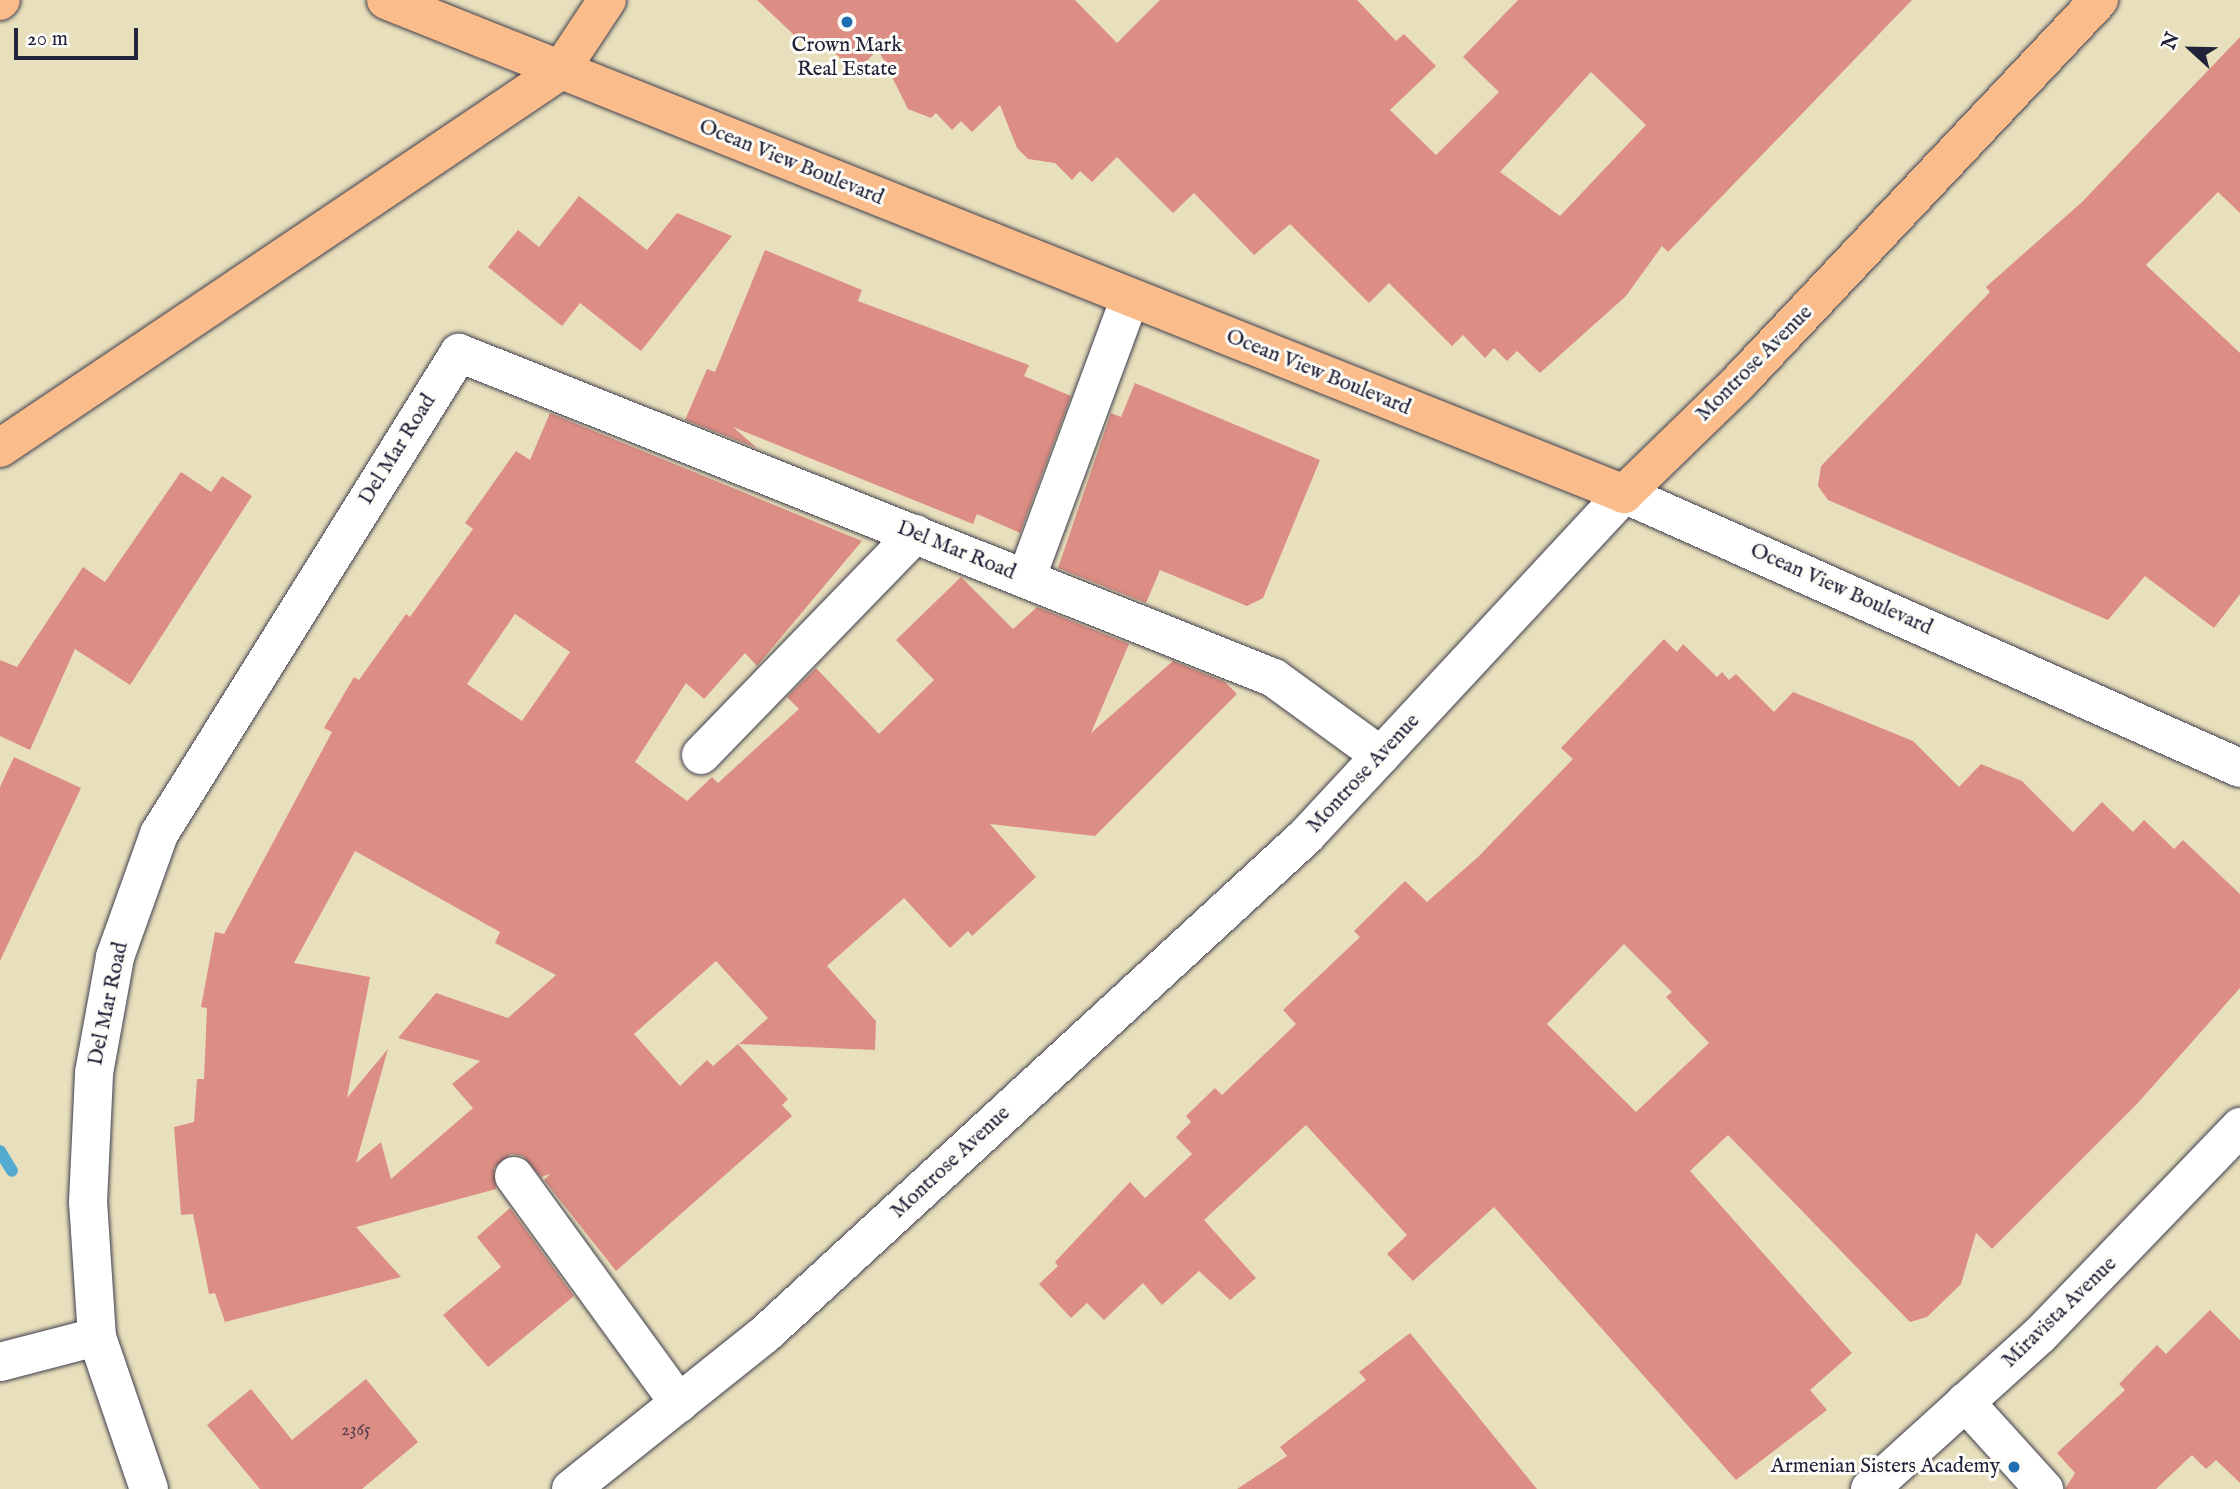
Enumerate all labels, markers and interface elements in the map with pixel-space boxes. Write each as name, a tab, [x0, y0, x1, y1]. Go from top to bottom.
scale bar	[18, 14, 142, 58]
marker: Crown Mark Real Estate	[839, 14, 855, 30]
north arrow	[2156, 14, 2226, 84]
text: 20 m	[27, 26, 68, 53]
text: N	[2157, 29, 2186, 53]
place label: Crown Mark Real Estate	[792, 33, 902, 83]
street label: Ocean View Boulevard	[695, 114, 887, 212]
street label: Montrose Avenue	[1692, 301, 1818, 427]
street label: Ocean View Boulevard	[1222, 324, 1414, 422]
street label: Del Mar Road	[354, 390, 442, 510]
street label: Del Mar Road	[893, 516, 1019, 586]
street label: Ocean View Boulevard	[1746, 538, 1936, 642]
street label: Montrose Avenue	[1302, 709, 1426, 839]
street label: Del Mar Road	[84, 940, 134, 1068]
street label: Montrose Avenue	[886, 1101, 1016, 1225]
street label: Miravista Avenue	[1998, 1252, 2122, 1374]
house number: 2365	[341, 1420, 371, 1442]
place label: Armenian Sisters Academy	[1771, 1454, 2000, 1480]
marker: Armenian Sisters Academy	[2006, 1459, 2022, 1475]

